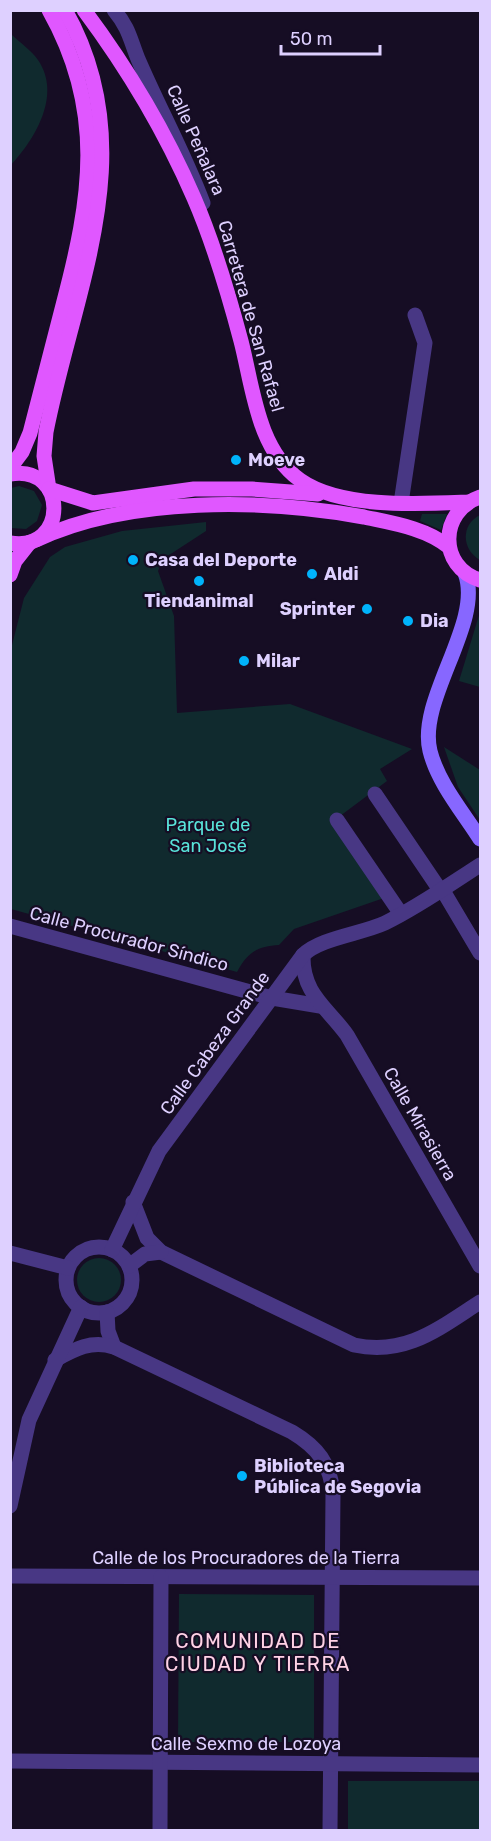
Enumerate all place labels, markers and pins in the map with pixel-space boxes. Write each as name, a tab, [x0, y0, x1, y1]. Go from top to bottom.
place label: Moeve	[248, 449, 306, 471]
marker: Moeve	[229, 453, 243, 467]
place label: Casa del Deporte	[145, 549, 297, 571]
marker: Casa del Deporte	[126, 553, 140, 567]
place label: Aldi	[324, 563, 359, 585]
marker: Aldi	[305, 567, 319, 581]
marker: Tiendanimal	[192, 574, 206, 588]
place label: Tiendanimal	[144, 590, 254, 612]
place label: Sprinter	[280, 598, 355, 620]
marker: Sprinter	[360, 602, 374, 616]
place label: Dia	[420, 610, 449, 632]
marker: Dia	[401, 614, 415, 628]
place label: Milar	[256, 650, 300, 672]
marker: Milar	[237, 654, 251, 668]
place label: Biblioteca Pública de Segovia	[254, 1455, 421, 1498]
marker: Biblioteca Pública de Segovia	[235, 1469, 249, 1483]

